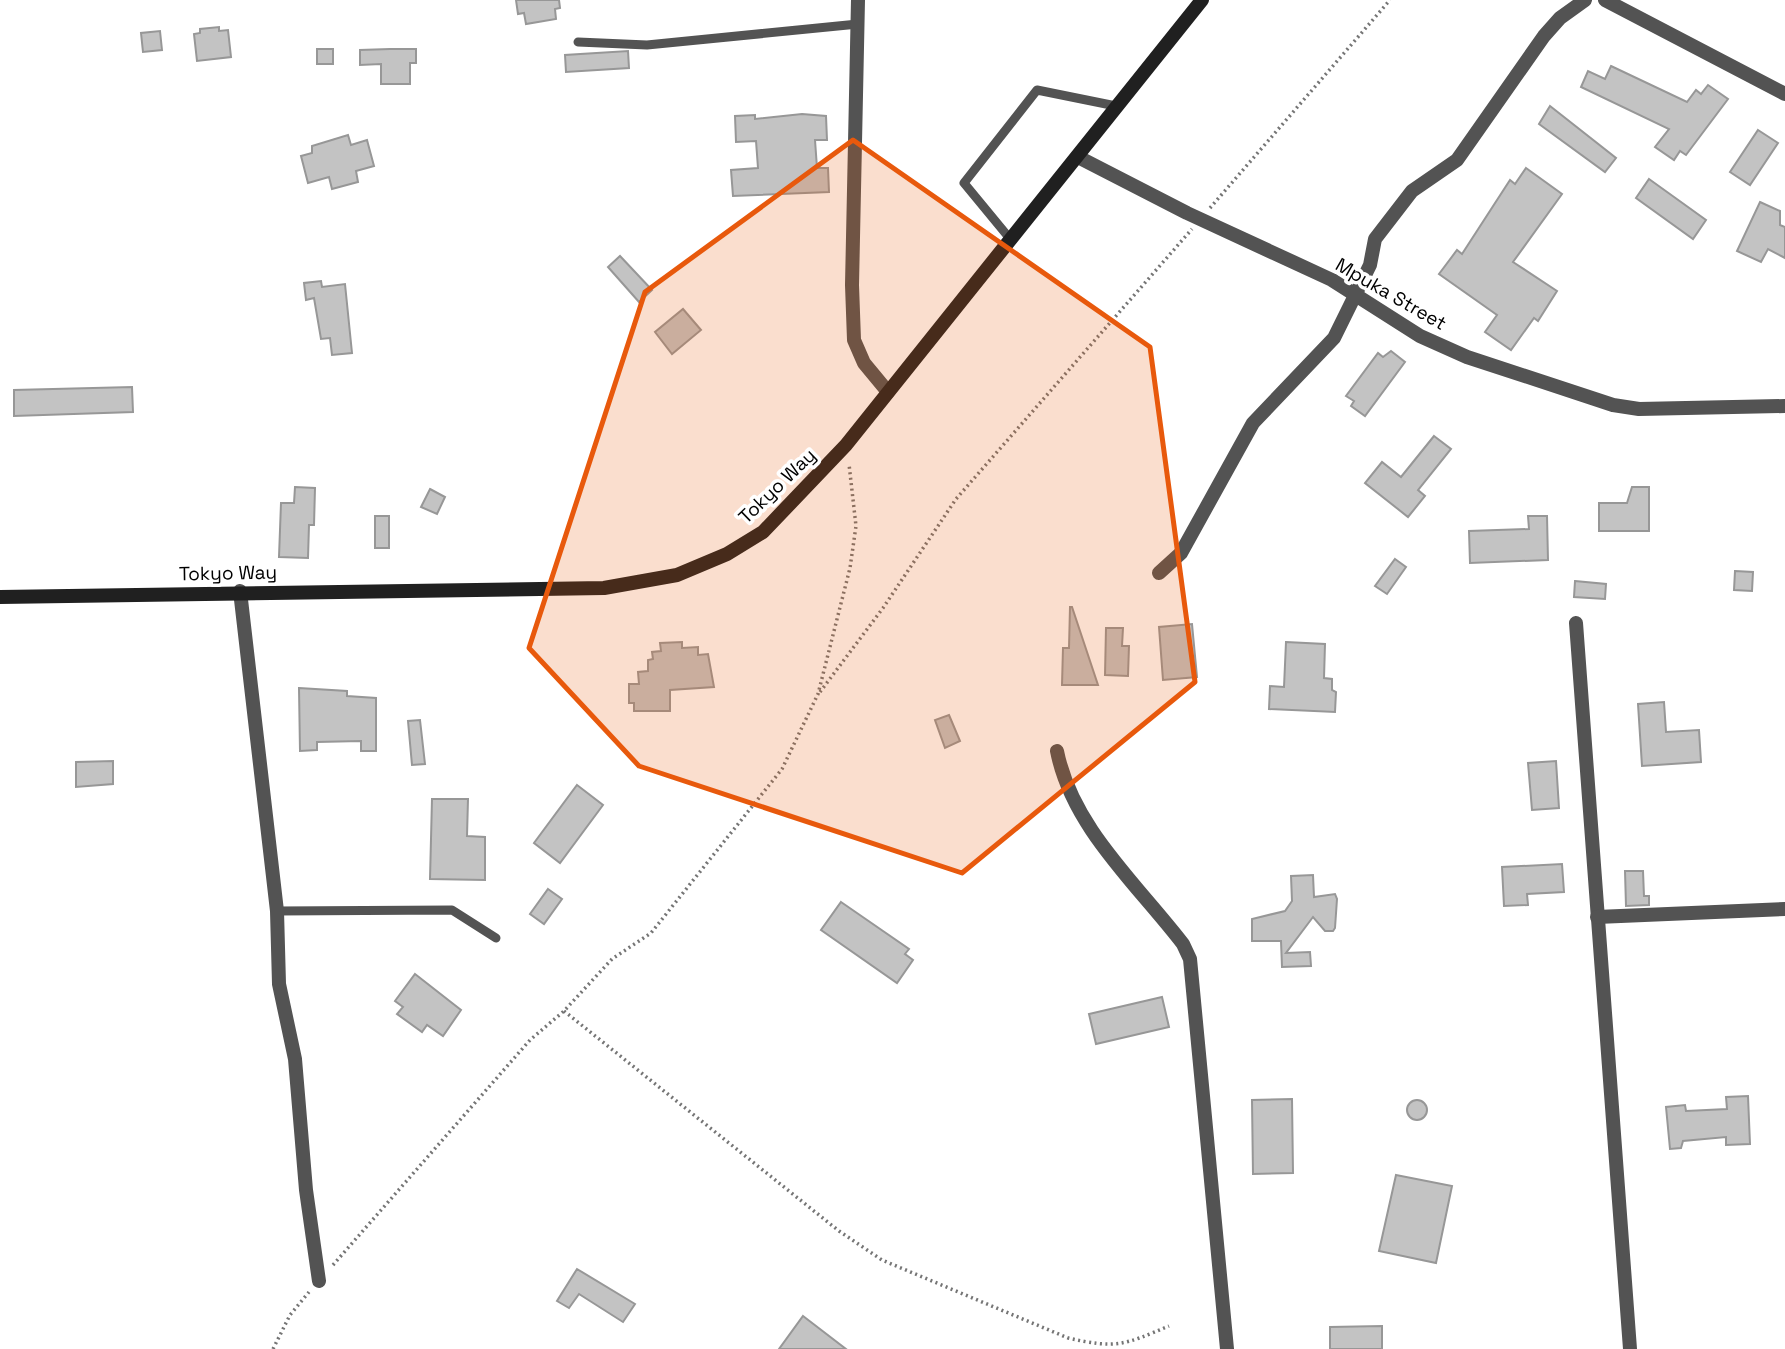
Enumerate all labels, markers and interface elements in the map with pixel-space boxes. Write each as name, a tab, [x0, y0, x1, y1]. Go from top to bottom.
street label: Mpuka Street	[1331, 252, 1451, 336]
street label: Tokyo Way	[733, 443, 821, 529]
street label: Tokyo Way	[179, 560, 277, 586]

